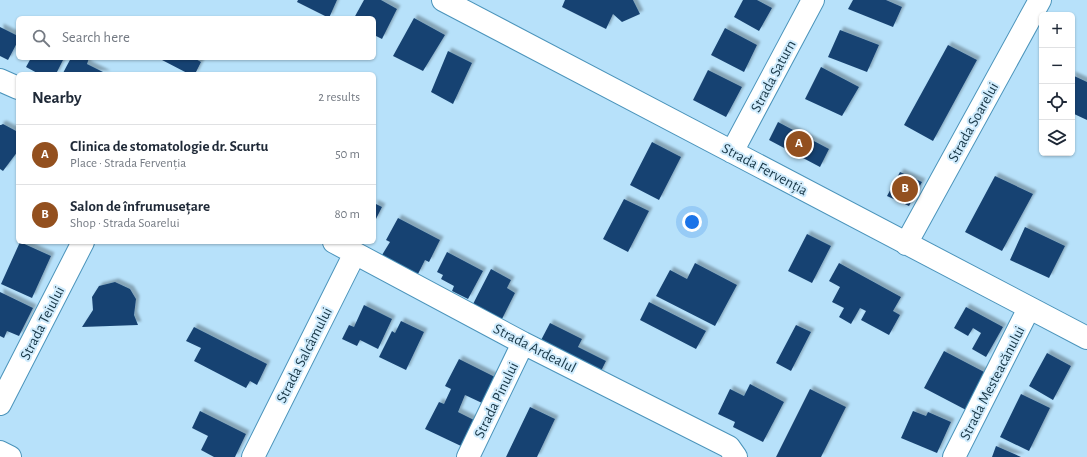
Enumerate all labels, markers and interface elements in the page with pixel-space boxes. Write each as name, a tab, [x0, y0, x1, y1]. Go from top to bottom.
map controls	[1039, 12, 1075, 156]
button: +	[1039, 12, 1075, 48]
search box	[16, 16, 376, 60]
icon: search	[30, 27, 52, 49]
text: Search here	[62, 30, 130, 45]
street label: Strada Saturn	[748, 38, 799, 115]
button: −	[1039, 48, 1075, 84]
street label: Strada Soarelui	[945, 80, 1001, 164]
button: locate	[1039, 84, 1075, 120]
text: Nearby	[32, 89, 82, 106]
text: 2 results	[318, 91, 360, 104]
button: layers	[1039, 120, 1075, 156]
pin: A	[786, 129, 812, 159]
text: Clinica de stomatologie dr. Scurtu	[70, 139, 268, 154]
street label: Strada Fervenția	[719, 141, 810, 199]
text: A	[41, 148, 49, 161]
text: 50 m	[335, 148, 360, 161]
text: Place · Strada Fervenția	[70, 157, 186, 170]
pin: B	[892, 174, 918, 204]
text: Salon de înfrumusețare	[70, 199, 210, 214]
text: B	[41, 208, 49, 221]
text: 80 m	[334, 208, 360, 221]
your location	[682, 212, 702, 232]
text: Shop · Strada Soarelui	[70, 217, 180, 230]
street label: Strada Teiului	[18, 284, 67, 362]
street label: Strada Salcâmului	[274, 305, 335, 405]
street label: Strada Ardealul	[491, 321, 579, 376]
street label: Strada Mesteacănului	[957, 324, 1028, 443]
street label: Strada Pinului	[472, 360, 521, 441]

